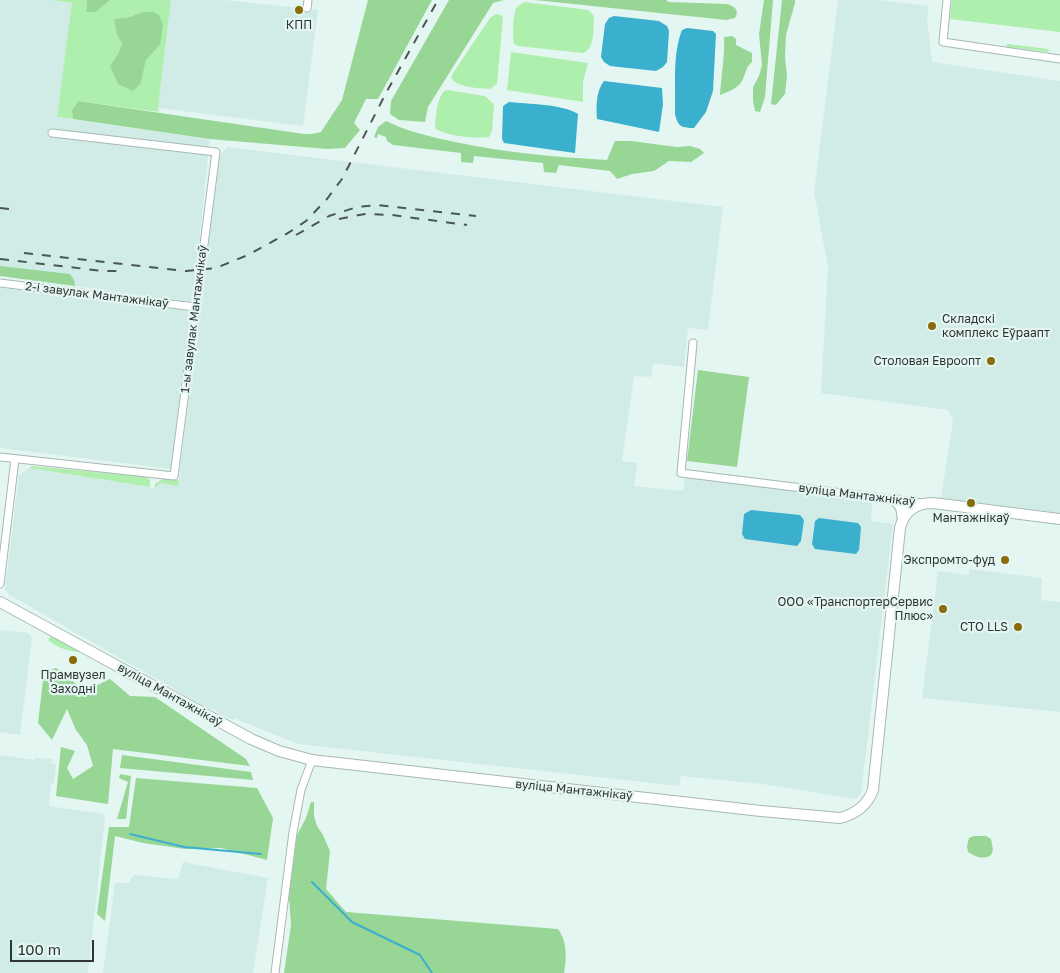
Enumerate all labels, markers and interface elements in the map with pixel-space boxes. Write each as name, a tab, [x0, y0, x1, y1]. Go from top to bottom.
marker: КПП	[293, 4, 305, 16]
place label: КПП	[286, 18, 312, 32]
street label: 1-ы завулак Мантажнікаў	[178, 244, 210, 394]
street label: 2-і завулак Мантажнікаў	[24, 279, 170, 311]
place label: Складскі комплекс Еўраапт	[942, 312, 1050, 340]
marker: Складскі комплекс Еўраапт	[926, 320, 938, 332]
place label: Столовая Евроопт	[873, 354, 981, 368]
marker: Столовая Евроопт	[985, 355, 997, 367]
street label: вуліца Мантажнікаў	[798, 481, 916, 509]
marker: Мантажнікаў	[965, 497, 977, 509]
place label: Мантажнікаў	[932, 511, 1010, 525]
place label: Экспромто-фуд	[903, 553, 995, 567]
marker: Экспромто-фуд	[999, 554, 1011, 566]
place label: ООО «ТранспортерСервис Плюс»	[777, 595, 933, 623]
marker: ООО «ТранспортерСервис Плюс»	[937, 603, 949, 615]
place label: СТО LLS	[960, 620, 1008, 634]
marker: СТО LLS	[1012, 621, 1024, 633]
marker: Прамвузел Заходні	[67, 654, 79, 666]
street label: вуліца Мантажнікаў	[115, 660, 225, 730]
place label: Прамвузел Заходні	[41, 668, 105, 696]
street label: вуліца Мантажнікаў	[515, 777, 633, 803]
scale bar	[12, 930, 96, 962]
text: 100 m	[18, 940, 61, 958]

